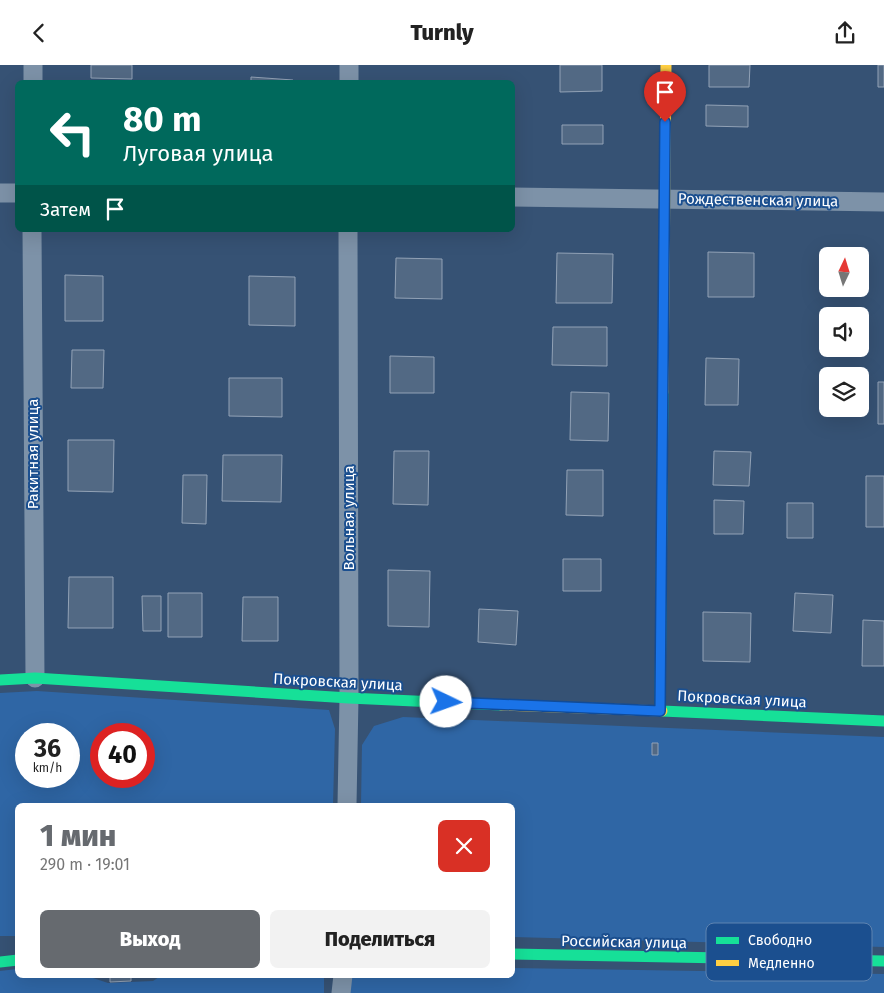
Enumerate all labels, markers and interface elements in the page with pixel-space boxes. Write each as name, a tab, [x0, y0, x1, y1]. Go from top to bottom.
icon: back	[25, 19, 53, 47]
text: Turnly	[410, 19, 474, 46]
icon: share	[831, 19, 859, 47]
pin	[644, 71, 686, 122]
icon: arrive	[651, 78, 679, 106]
text: 80 m	[123, 98, 202, 140]
icon: left	[40, 100, 105, 165]
text: Луговая улица	[123, 140, 273, 167]
street label: Рождественская улица	[678, 190, 838, 210]
icon: arrive	[101, 195, 129, 223]
text: Затем	[40, 198, 91, 221]
north arrow	[819, 247, 869, 297]
map controls	[819, 247, 869, 417]
button: sound	[819, 307, 869, 357]
button: layers	[819, 367, 869, 417]
street label: Ракитная улица	[24, 399, 42, 509]
street label: Вольная улица	[340, 465, 358, 571]
street label: Покровская улица	[273, 670, 403, 694]
position arrow	[419, 675, 471, 727]
street label: Покровская улица	[677, 687, 807, 711]
speed limit sign: 40	[90, 723, 155, 788]
text: 36	[34, 734, 61, 764]
text: km/h	[33, 761, 62, 775]
text: 1 мин	[40, 818, 116, 854]
button: close	[438, 820, 490, 872]
text: 290 m · 19:01	[40, 855, 130, 874]
button: Выход	[40, 910, 260, 968]
button: Поделиться	[270, 910, 490, 968]
legend	[706, 923, 872, 981]
street label: Российская улица	[561, 932, 687, 952]
text: Свободно	[748, 932, 812, 949]
text: Медленно	[748, 955, 815, 972]

